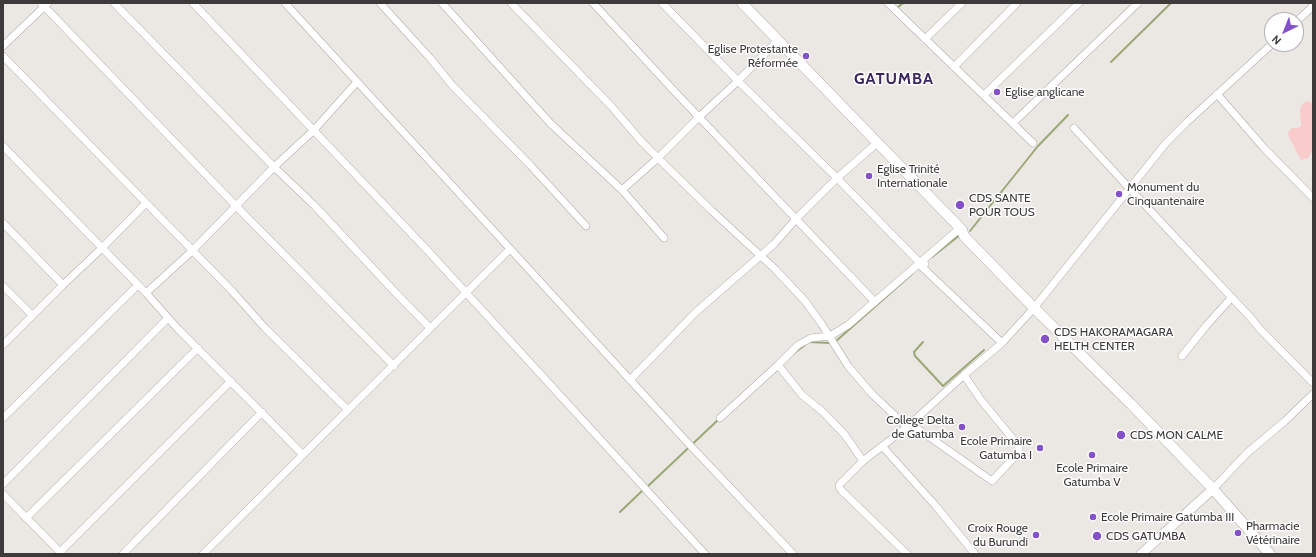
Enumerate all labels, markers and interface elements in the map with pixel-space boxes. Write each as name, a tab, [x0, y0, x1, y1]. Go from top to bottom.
north arrow	[1264, 12, 1304, 52]
text: N	[1269, 32, 1284, 48]
place label: Eglise Protestante Réformée	[708, 42, 798, 70]
marker: Eglise Protestante Réformée	[801, 51, 811, 61]
district label: GATUMBA	[854, 69, 934, 89]
place label: Eglise anglicane	[1005, 85, 1085, 99]
marker: Eglise anglicane	[992, 87, 1002, 97]
place label: Eglise Trinité Internationale	[877, 162, 947, 190]
marker: Eglise Trinité Internationale	[864, 171, 874, 181]
place label: Monument du Cinquantenaire	[1127, 180, 1204, 208]
marker: Monument du Cinquantenaire	[1114, 189, 1124, 199]
place label: CDS SANTE POUR TOUS	[969, 191, 1035, 219]
marker: CDS SANTE POUR TOUS	[954, 199, 966, 211]
place label: CDS HAKORAMAGARA HELTH CENTER	[1054, 325, 1173, 353]
marker: CDS HAKORAMAGARA HELTH CENTER	[1039, 333, 1051, 345]
place label: College Delta de Gatumba	[886, 413, 954, 441]
marker: College Delta de Gatumba	[957, 422, 967, 432]
place label: CDS MON CALME	[1130, 428, 1223, 442]
marker: CDS MON CALME	[1115, 429, 1127, 441]
place label: Ecole Primaire Gatumba I	[960, 434, 1032, 462]
marker: Ecole Primaire Gatumba I	[1035, 443, 1045, 453]
marker: Ecole Primaire Gatumba V	[1087, 450, 1097, 460]
place label: Ecole Primaire Gatumba V	[1056, 461, 1128, 489]
place label: Ecole Primaire Gatumba III	[1101, 510, 1234, 524]
marker: Ecole Primaire Gatumba III	[1088, 512, 1098, 522]
place label: Pharmacie Vétérinaire	[1246, 519, 1300, 547]
place label: Croix Rouge du Burundi	[968, 521, 1028, 549]
marker: Pharmacie Vétérinaire	[1233, 528, 1243, 538]
place label: CDS GATUMBA	[1106, 529, 1186, 543]
marker: Croix Rouge du Burundi	[1031, 530, 1041, 540]
marker: CDS GATUMBA	[1091, 530, 1103, 542]

